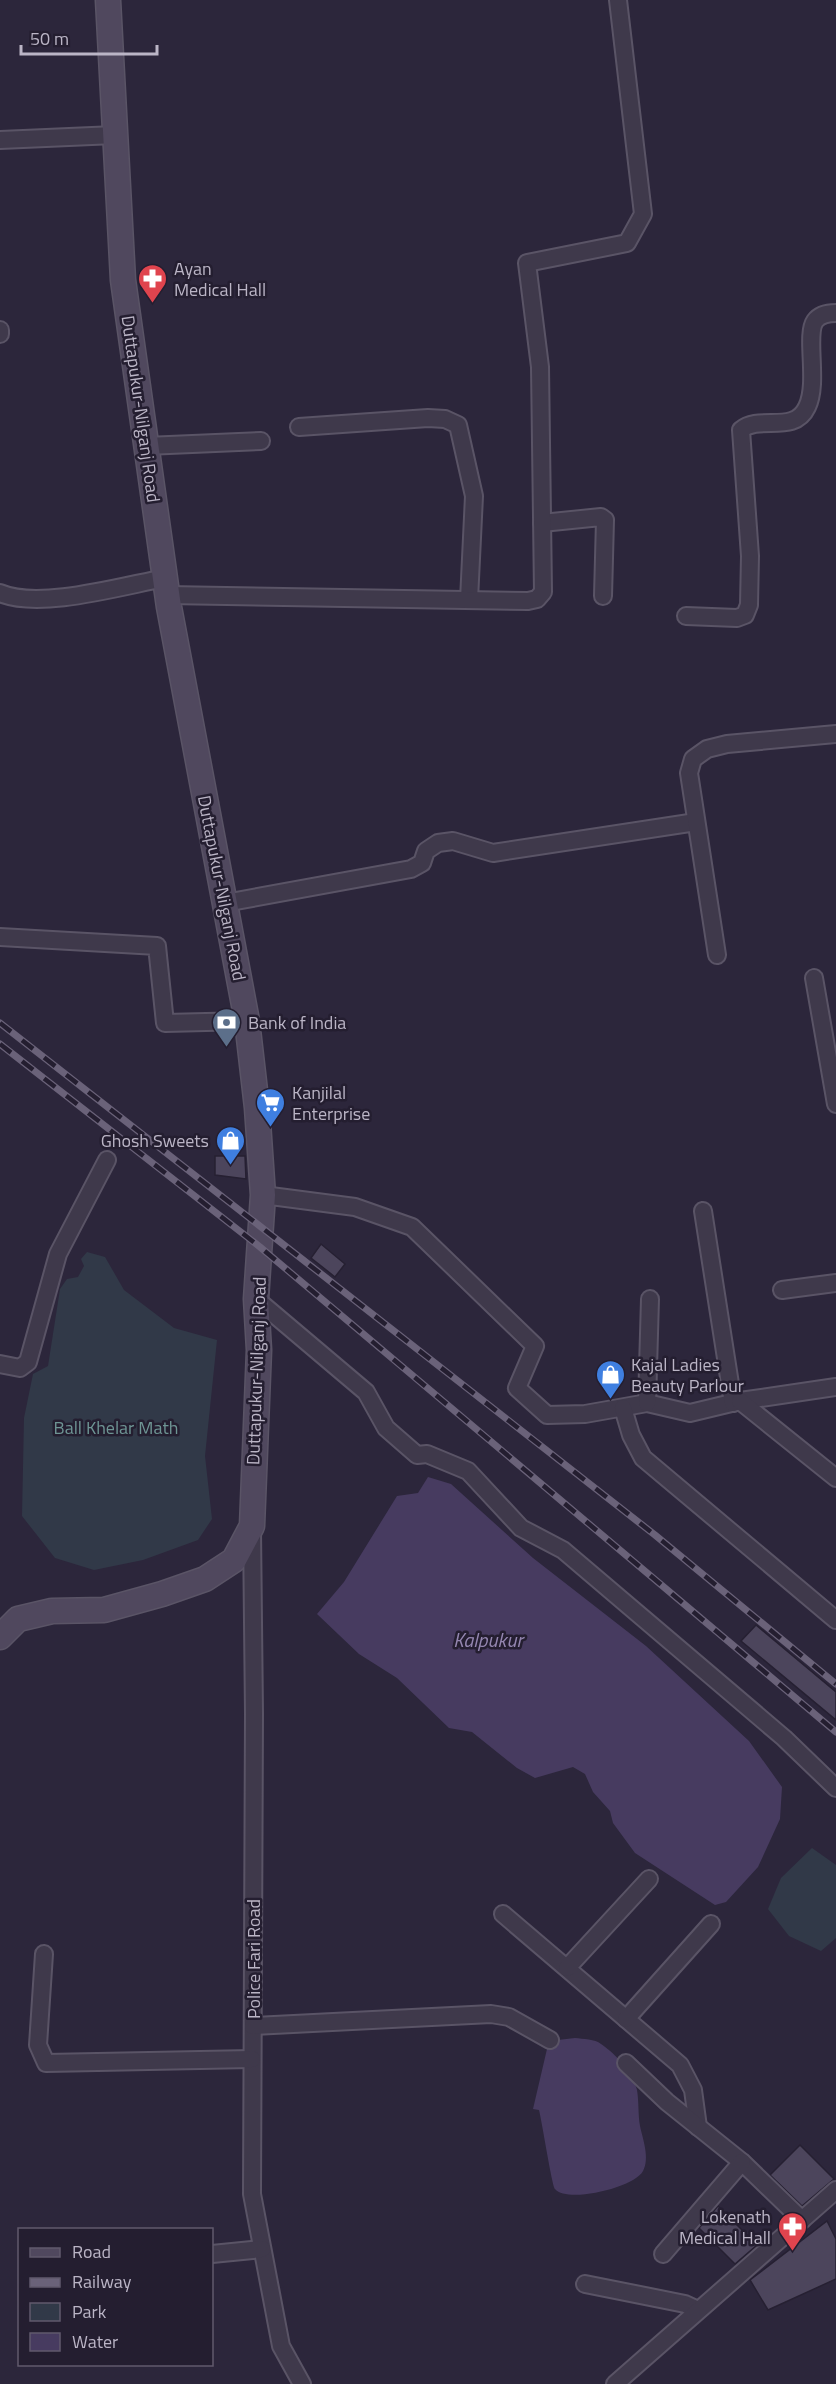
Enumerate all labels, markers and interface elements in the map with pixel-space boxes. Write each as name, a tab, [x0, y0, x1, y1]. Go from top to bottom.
scale bar	[21, 18, 158, 56]
text: 50 m	[30, 25, 69, 52]
place label: Ayan Medical Hall	[174, 255, 266, 303]
pharmacy icon: Ayan Medical Hall	[137, 262, 169, 304]
street label: Duttapukur-Nilganj Road	[115, 314, 167, 504]
street label: Duttapukur-Nilganj Road	[191, 793, 253, 983]
bank icon: Bank of India	[211, 1006, 243, 1048]
place label: Bank of India	[248, 1009, 346, 1036]
place label: Kanjilal Enterprise	[292, 1079, 370, 1127]
supermarket icon: Kanjilal Enterprise	[255, 1086, 287, 1128]
shop icon: Ghosh Sweets	[214, 1124, 246, 1166]
place label: Ghosh Sweets	[101, 1127, 209, 1154]
street label: Duttapukur-Nilganj Road	[239, 1276, 273, 1466]
place label: Kajal Ladies Beauty Parlour	[631, 1351, 744, 1399]
shop icon: Kajal Ladies Beauty Parlour	[594, 1358, 626, 1400]
park label: Ball Khelar Math	[54, 1414, 178, 1441]
water label: Kalpukur	[453, 1624, 525, 1655]
street label: Police Fari Road	[240, 1899, 267, 2019]
place label: Lokenath Medical Hall	[679, 2203, 771, 2251]
pharmacy icon: Lokenath Medical Hall	[776, 2210, 808, 2252]
legend	[18, 2228, 213, 2366]
text: Road	[72, 2238, 111, 2265]
text: Railway	[72, 2268, 132, 2295]
text: Park	[72, 2298, 107, 2325]
text: Water	[72, 2328, 118, 2355]

